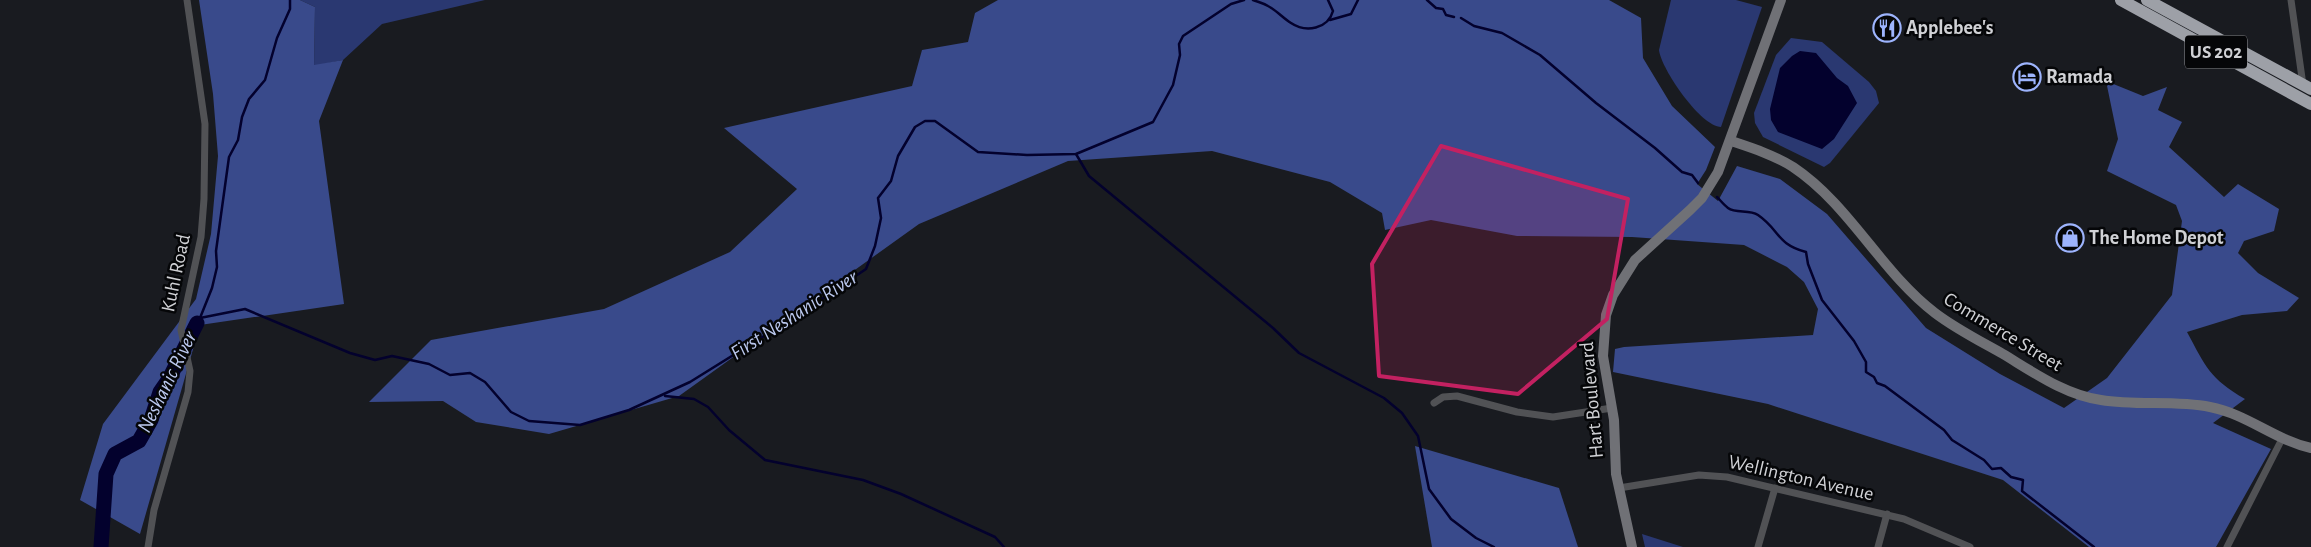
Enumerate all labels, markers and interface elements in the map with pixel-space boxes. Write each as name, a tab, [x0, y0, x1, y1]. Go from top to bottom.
restaurant icon: Applebee's	[1872, 13, 1902, 43]
place label: Applebee's	[1906, 18, 1994, 38]
road number: US 202	[2185, 36, 2247, 68]
hotel icon: Ramada	[2012, 62, 2042, 92]
place label: Ramada	[2046, 67, 2113, 87]
shop icon: The Home Depot	[2055, 223, 2085, 253]
place label: The Home Depot	[2089, 228, 2224, 248]
street label: Kuhl Road	[158, 232, 194, 314]
water label: First Neshanic River	[727, 266, 862, 364]
street label: Commerce Street	[1940, 289, 2066, 375]
water label: Neshanic River	[133, 327, 201, 436]
street label: Hart Boulevard	[1577, 341, 1607, 459]
street label: Wellington Avenue	[1726, 452, 1876, 504]

